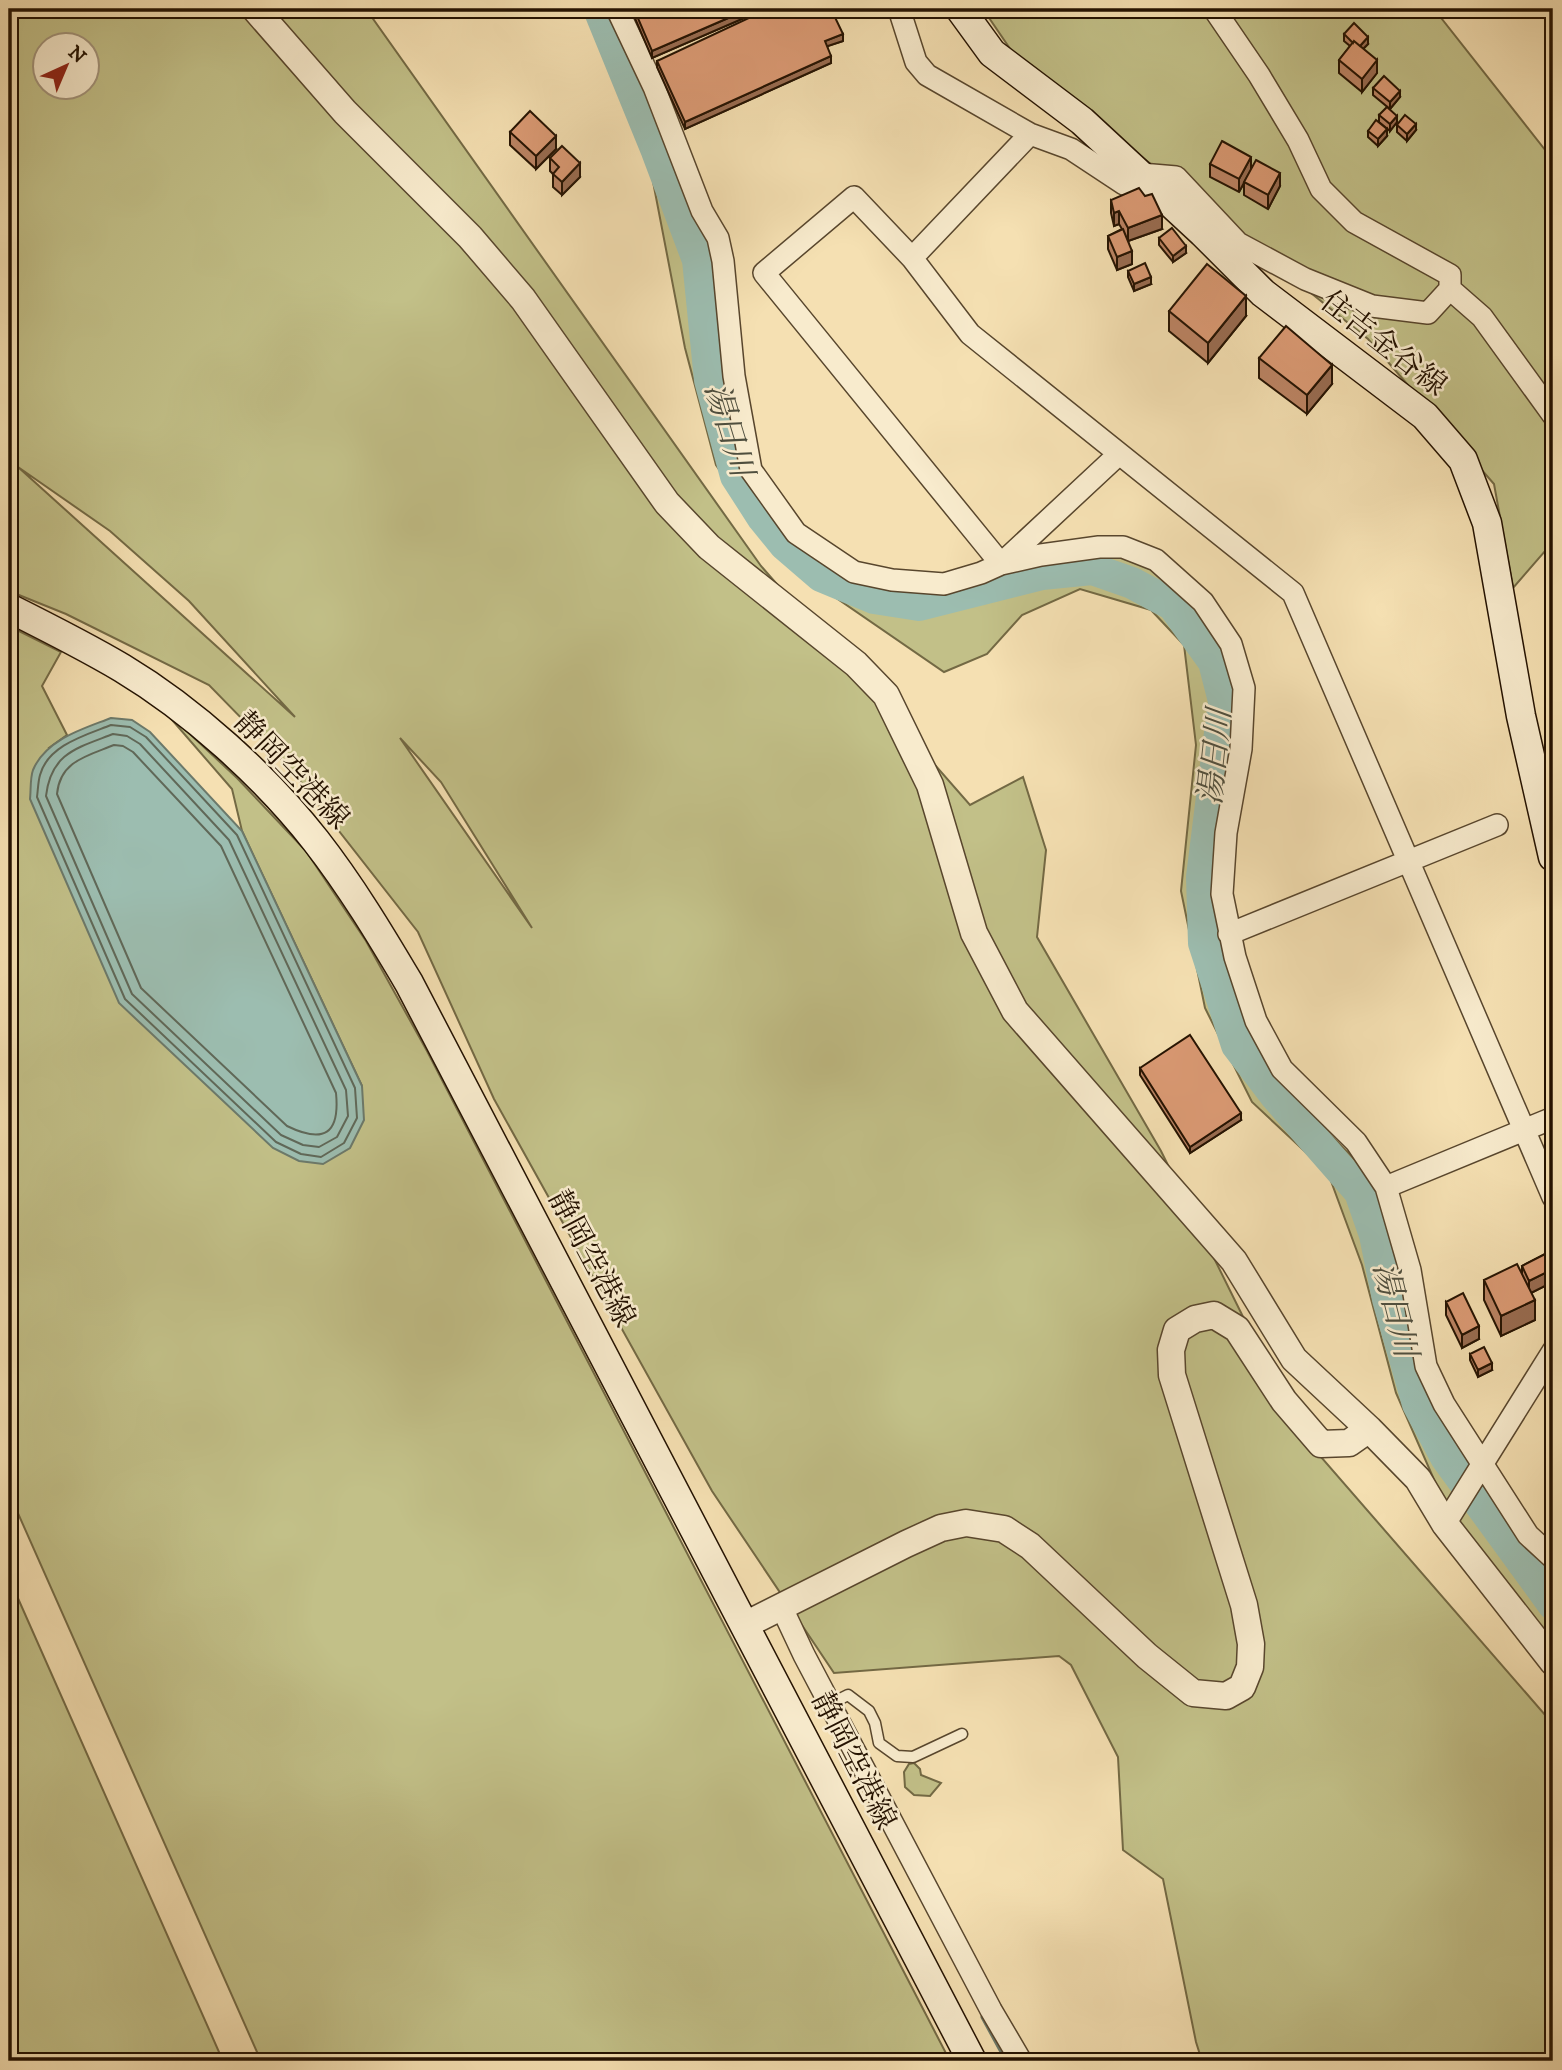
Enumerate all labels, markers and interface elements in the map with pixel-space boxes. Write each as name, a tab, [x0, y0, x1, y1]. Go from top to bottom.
north arrow	[32, 32, 102, 102]
text: N	[63, 41, 91, 69]
street label: 住吉金谷線	[1313, 283, 1453, 405]
water label: 湯日川	[695, 378, 762, 485]
street label: 静岡空港線	[226, 704, 356, 838]
water label: 湯日川	[1191, 704, 1241, 807]
street label: 静岡空港線	[539, 1184, 643, 1334]
water label: 湯日川	[1363, 1259, 1426, 1364]
street label: 静岡空港線	[802, 1686, 904, 1836]

